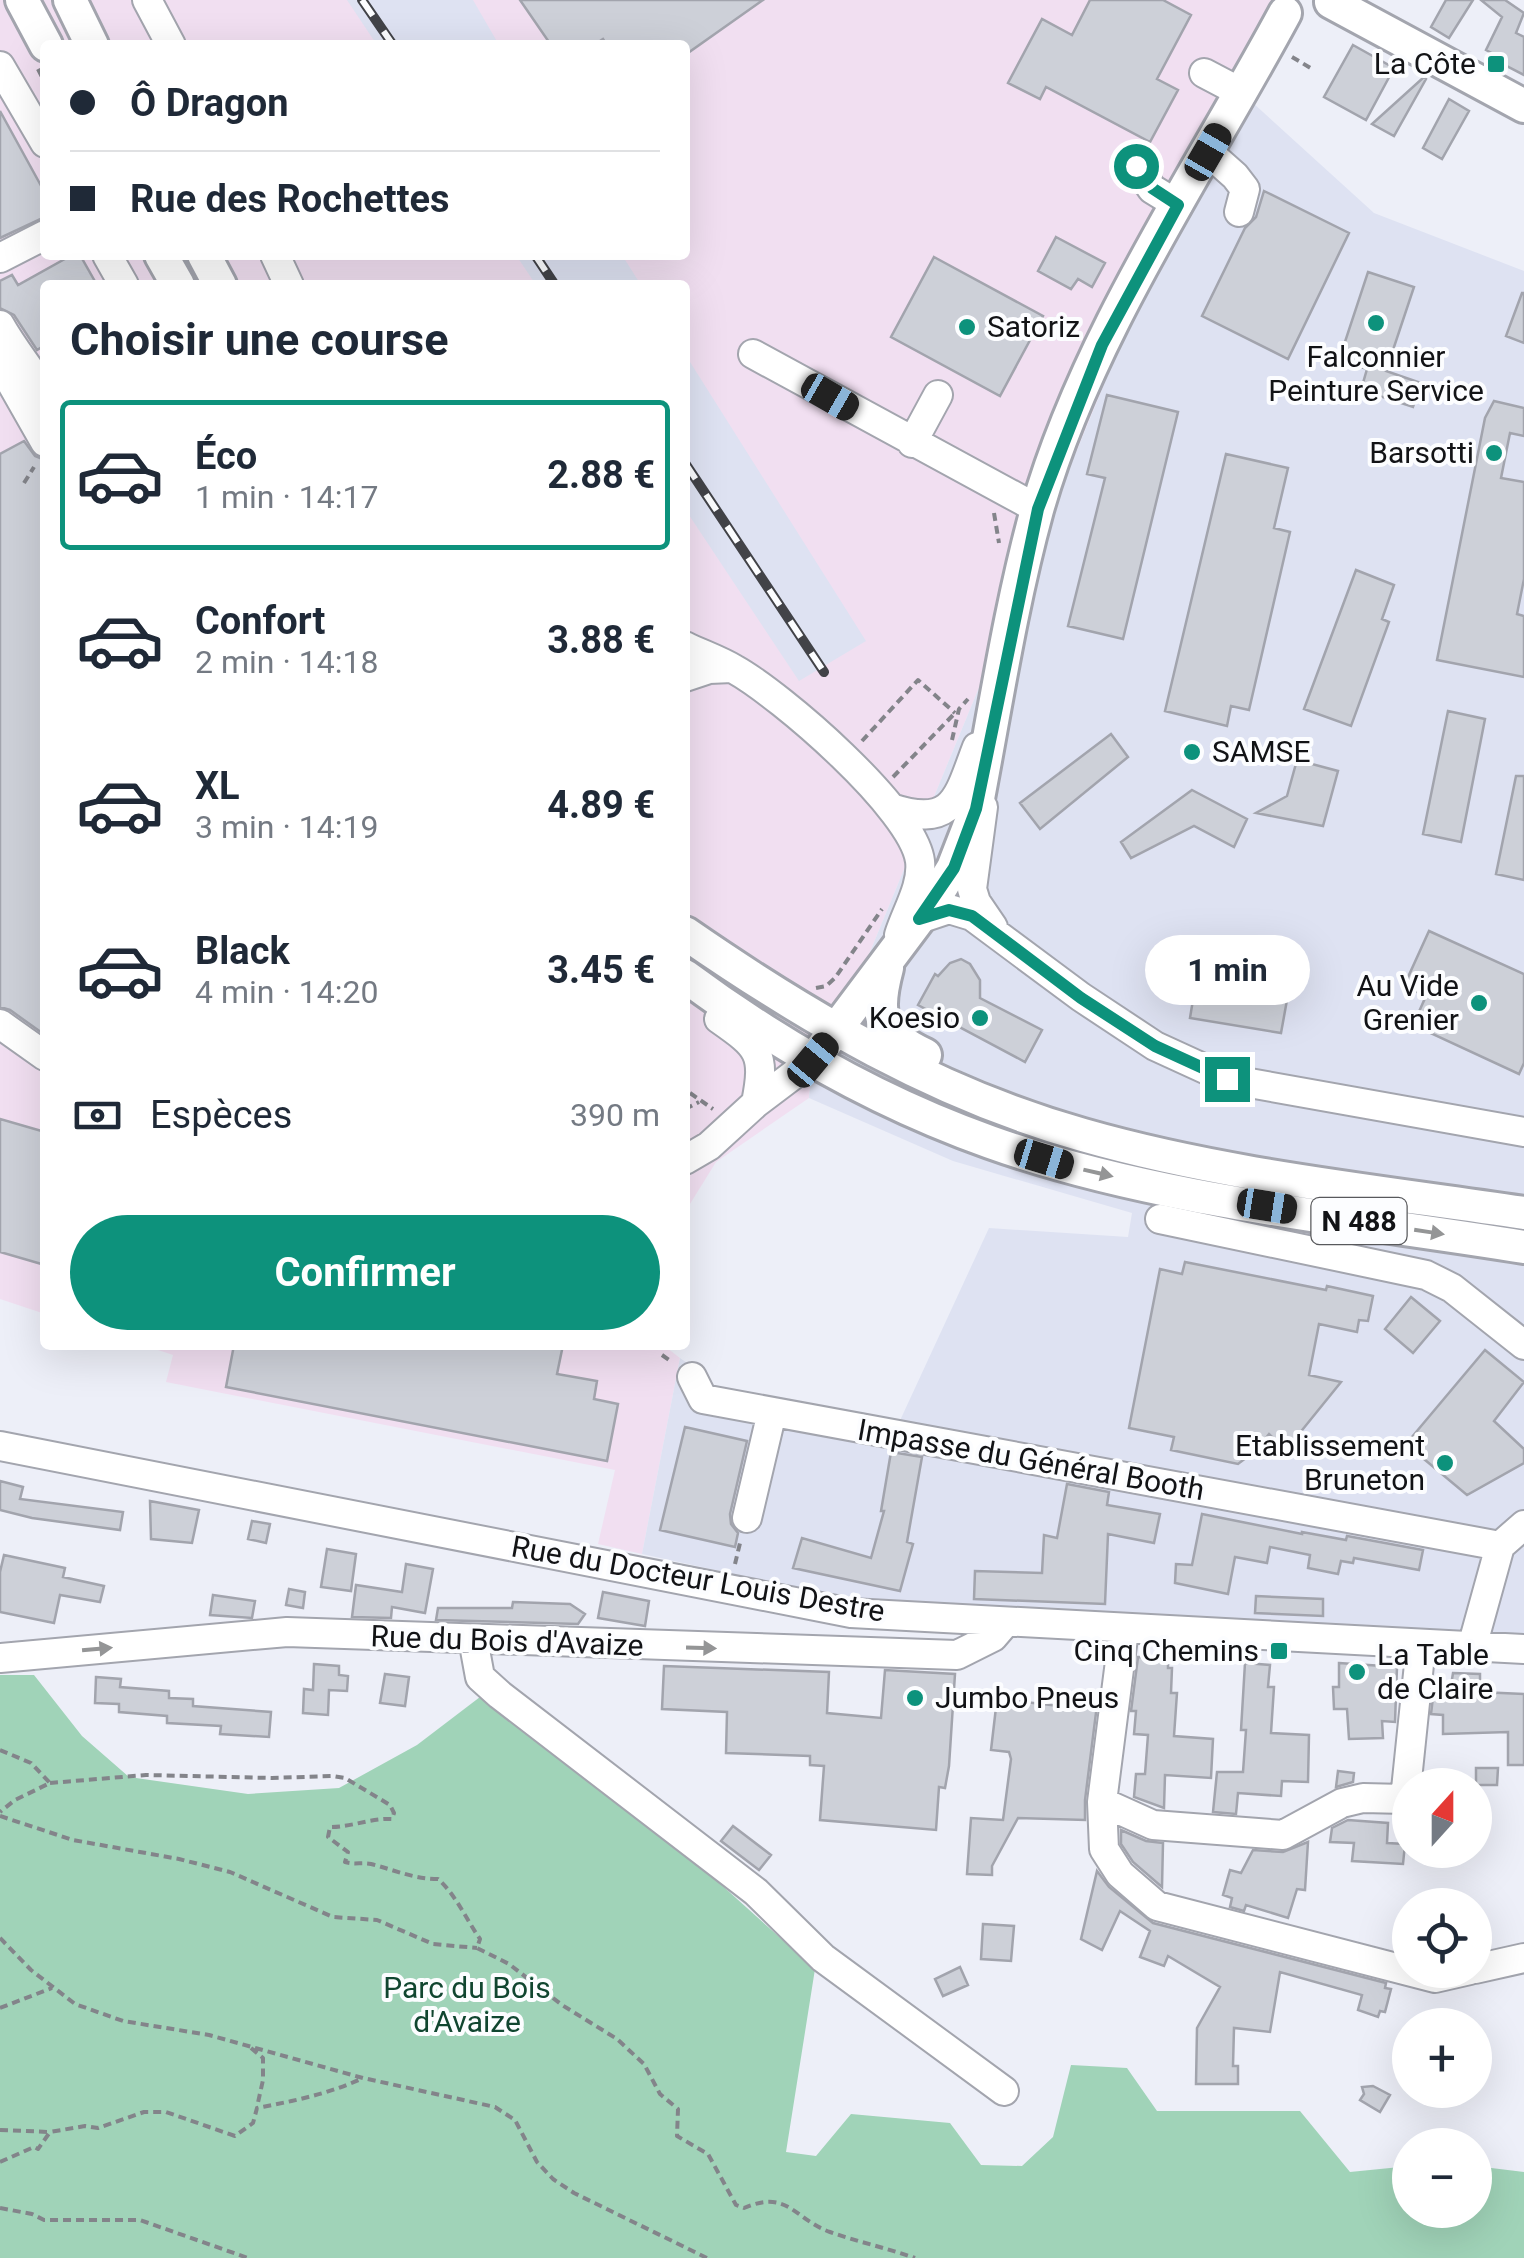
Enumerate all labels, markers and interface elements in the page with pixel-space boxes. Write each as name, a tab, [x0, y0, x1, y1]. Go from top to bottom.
place label: La Côte	[1374, 46, 1476, 81]
marker: La Côte	[1485, 53, 1507, 75]
text: Ô Dragon	[130, 81, 288, 125]
car	[1180, 119, 1236, 185]
route start	[1114, 144, 1159, 189]
text: Rue des Rochettes	[130, 177, 450, 221]
place label: Satoriz	[987, 309, 1080, 344]
marker: Falconnier Peinture Service	[1365, 312, 1387, 334]
text: Choisir une course	[70, 313, 449, 366]
marker: Satoriz	[956, 316, 978, 338]
place label: Falconnier Peinture Service	[1268, 339, 1484, 408]
car	[797, 369, 863, 425]
icon: car	[75, 430, 165, 520]
text: Éco	[195, 434, 257, 478]
place label: Barsotti	[1369, 435, 1474, 470]
marker: Barsotti	[1483, 442, 1505, 464]
text: 2.88 €	[547, 453, 655, 497]
text: 1 min · 14:17	[195, 478, 378, 516]
icon: car	[75, 595, 165, 685]
text: Confort	[195, 599, 325, 643]
text: 3.88 €	[547, 618, 655, 662]
text: 2 min · 14:18	[195, 643, 378, 681]
place label: SAMSE	[1212, 734, 1310, 769]
marker: SAMSE	[1181, 741, 1203, 763]
icon: car	[75, 760, 165, 850]
text: XL	[195, 764, 240, 808]
text: 4.89 €	[547, 783, 655, 827]
text: 3 min · 14:19	[195, 808, 378, 846]
icon: car	[75, 925, 165, 1015]
text: Black	[195, 929, 290, 973]
callout: 1 min	[1144, 934, 1310, 1004]
text: 3.45 €	[547, 948, 655, 992]
text: 1 min	[1187, 951, 1268, 989]
place label: Au Vide Grenier	[1356, 968, 1459, 1037]
text: 4 min · 14:20	[195, 973, 378, 1011]
marker: Au Vide Grenier	[1468, 992, 1490, 1014]
place label: Koesio	[869, 1000, 960, 1035]
marker: Koesio	[969, 1007, 991, 1029]
car	[782, 1027, 844, 1093]
route end	[1205, 1057, 1250, 1102]
icon: cash	[70, 1088, 125, 1143]
text: Espèces	[150, 1093, 292, 1137]
text: 390 m	[570, 1096, 660, 1134]
car	[1011, 1136, 1077, 1182]
one-way arrow	[1083, 1166, 1114, 1181]
car	[1235, 1186, 1299, 1226]
road number: N 488	[1312, 1198, 1406, 1244]
button: Confirmer	[70, 1215, 660, 1330]
one-way arrow	[1413, 1224, 1445, 1240]
street label: Impasse du Général Booth	[855, 1412, 1207, 1507]
place label: Etablissement Bruneton	[1235, 1428, 1425, 1497]
marker: Etablissement Bruneton	[1434, 1452, 1456, 1474]
street label: Rue du Docteur Louis Destre	[509, 1528, 887, 1629]
street label: Rue du Bois d'Avaize	[370, 1618, 644, 1663]
place label: Cinq Chemins	[1074, 1633, 1259, 1668]
place label: La Table de Claire	[1377, 1637, 1494, 1706]
one-way arrow	[686, 1640, 718, 1656]
marker: Cinq Chemins	[1268, 1640, 1290, 1662]
one-way arrow	[82, 1641, 114, 1657]
marker: La Table de Claire	[1346, 1661, 1368, 1683]
place label: Jumbo Pneus	[935, 1680, 1119, 1715]
marker: Jumbo Pneus	[904, 1687, 926, 1709]
north arrow	[1392, 1768, 1492, 1868]
map controls	[1392, 1768, 1492, 2228]
button: locate	[1392, 1888, 1492, 1988]
park label: Parc du Bois d'Avaize	[383, 1970, 551, 2039]
button: +	[1392, 2008, 1492, 2108]
button: −	[1392, 2128, 1492, 2228]

